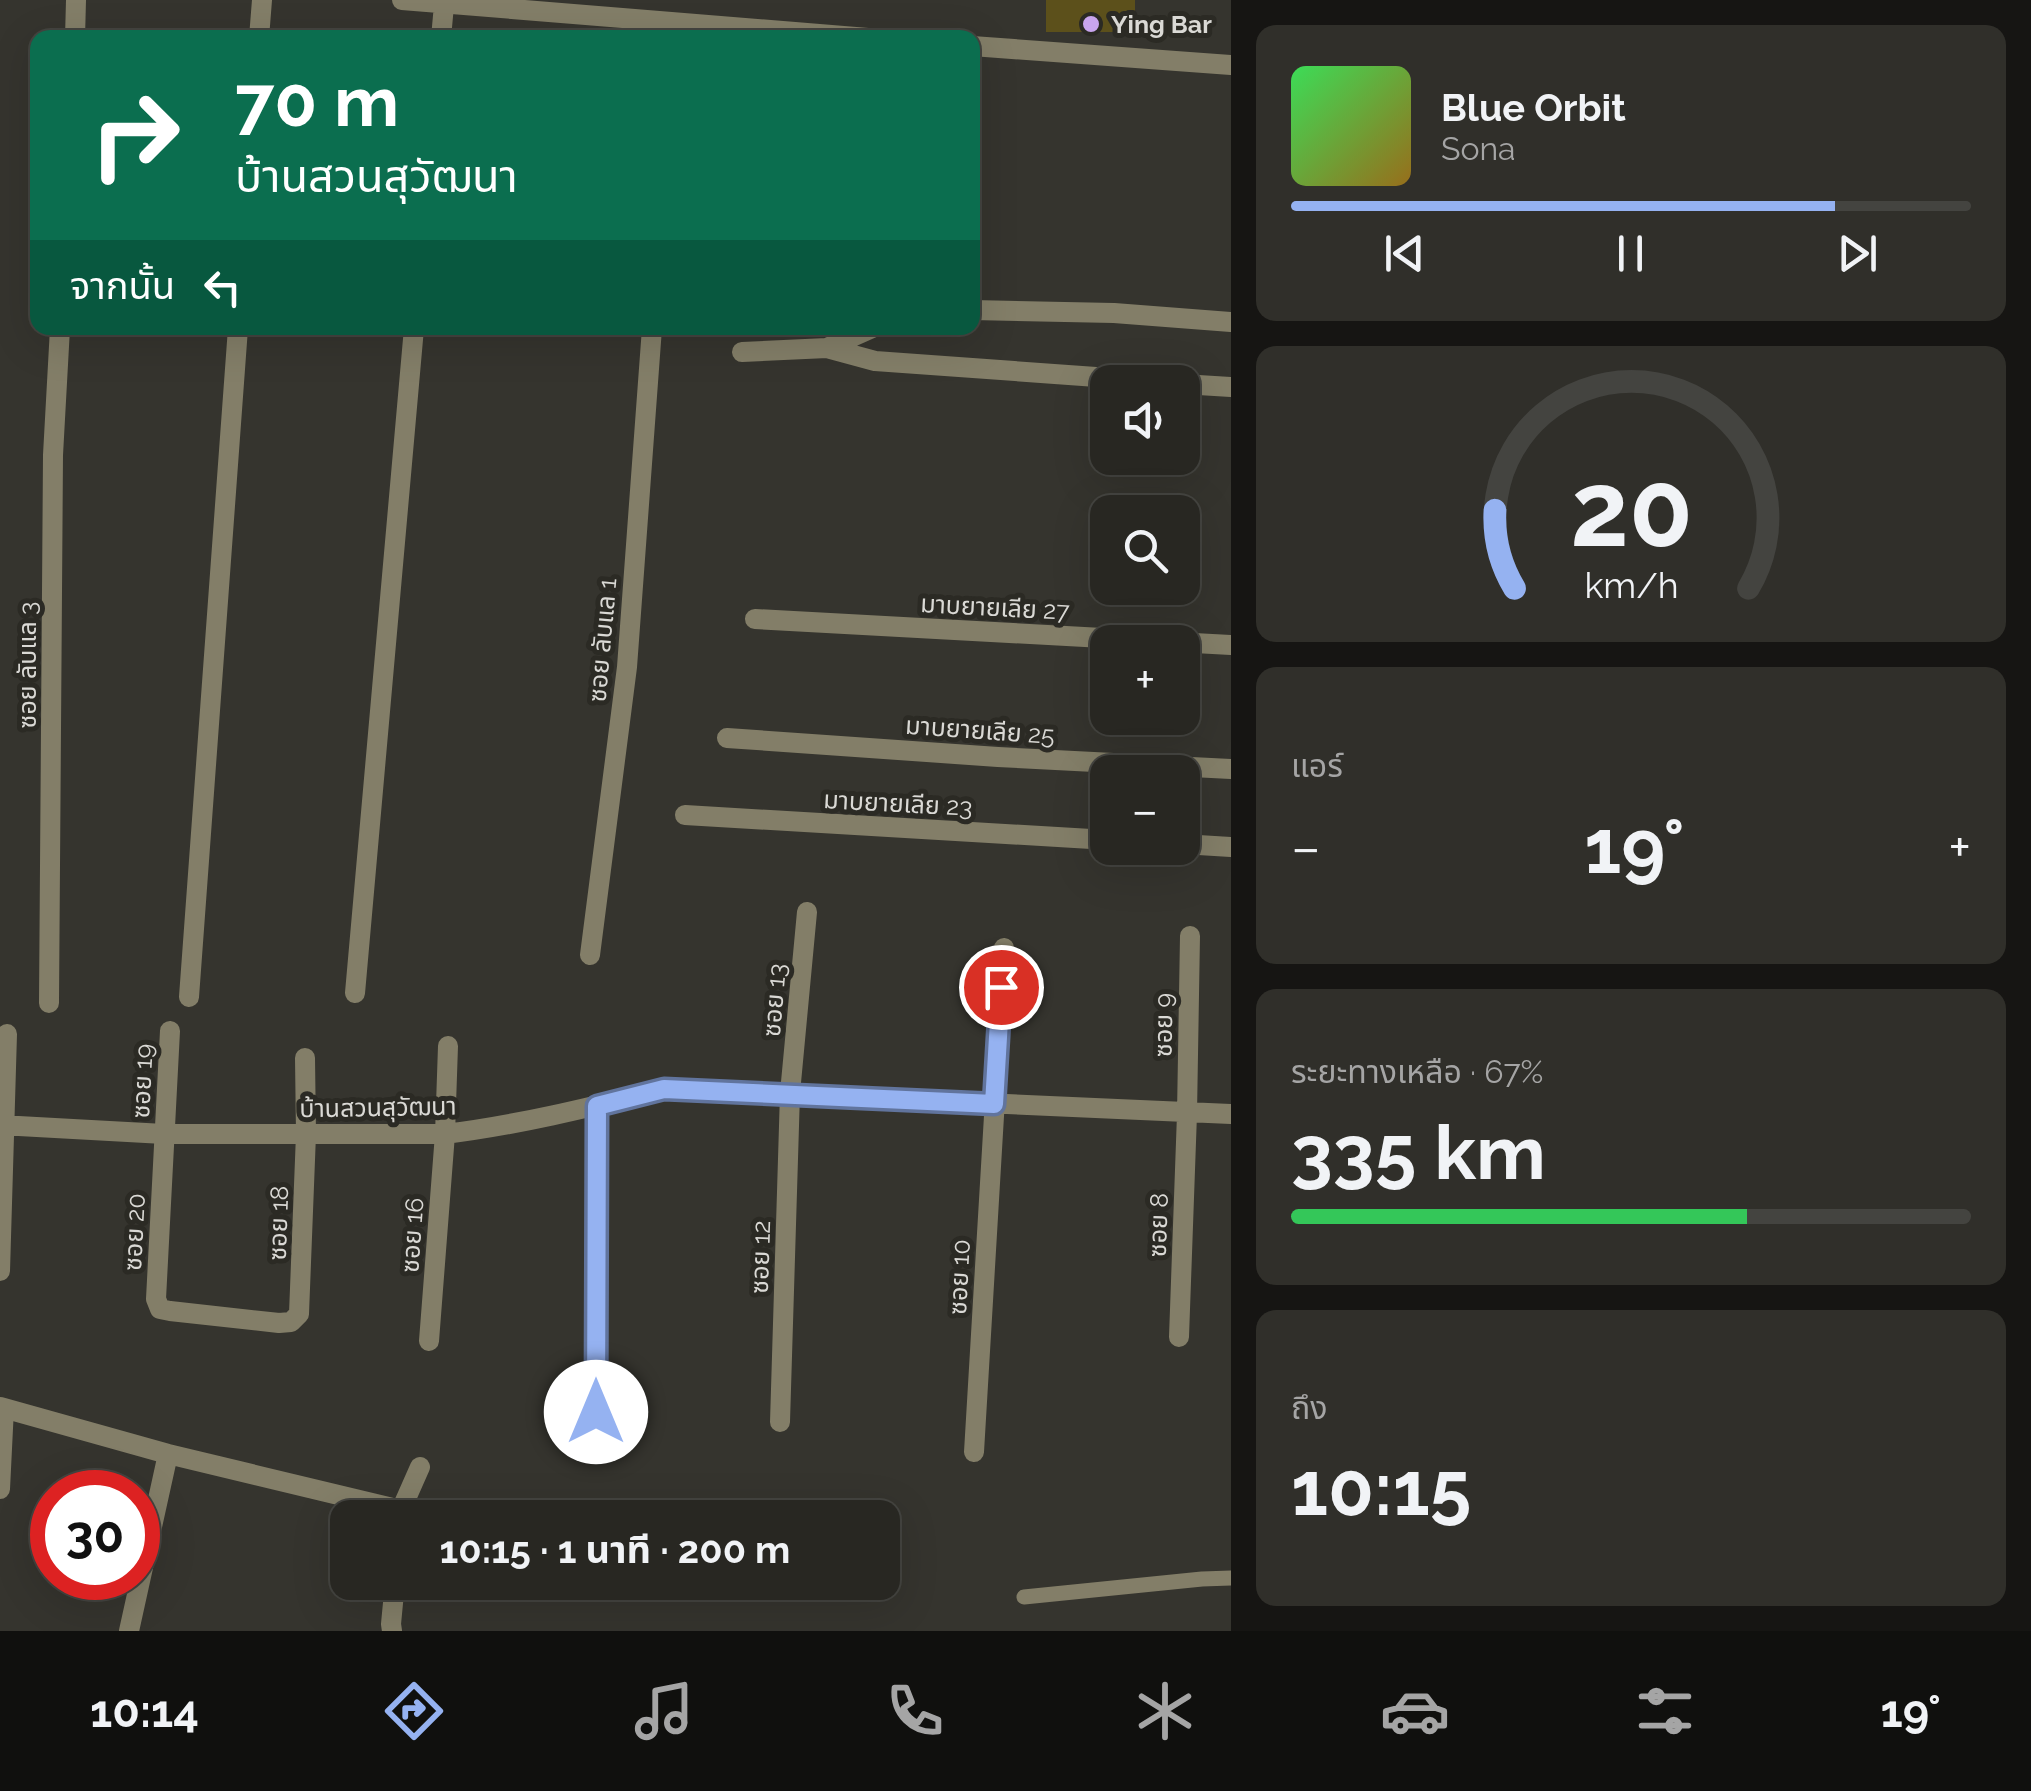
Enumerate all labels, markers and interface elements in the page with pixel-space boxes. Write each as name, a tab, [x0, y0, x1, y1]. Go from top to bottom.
place label: Ying Bar	[1111, 9, 1212, 39]
marker: Ying Bar	[1080, 13, 1102, 35]
text: 70 m	[235, 60, 399, 142]
icon: right	[70, 70, 200, 200]
text: Blue Orbit	[1441, 85, 1626, 130]
text: Sona	[1441, 130, 1516, 167]
text: บ้านสวนสุวัฒนา	[235, 150, 518, 203]
icon: previous	[1377, 226, 1432, 281]
icon: pause	[1603, 226, 1658, 281]
icon: next	[1830, 226, 1885, 281]
icon: left	[195, 260, 250, 315]
text: จากนั้น	[70, 263, 175, 308]
map controls	[1090, 365, 1200, 865]
button: sound	[1090, 365, 1200, 475]
text: 20	[1570, 448, 1692, 570]
button: search	[1090, 495, 1200, 605]
text: km/h	[1584, 564, 1678, 606]
street label: ซอย ลับแล 1	[582, 577, 622, 703]
street label: มาบยายเลีย 27	[920, 588, 1071, 626]
street label: ซอย ลับแล 3	[12, 602, 42, 728]
button: +	[1090, 625, 1200, 735]
street label: มาบยายเลีย 25	[904, 710, 1056, 750]
text: แอร์	[1291, 747, 1343, 784]
button: −	[1090, 755, 1200, 865]
street label: มาบยายเลีย 23	[823, 784, 973, 822]
text: 19°	[1584, 802, 1685, 891]
text: −	[1291, 815, 1321, 880]
text: +	[1948, 815, 1971, 880]
pin	[959, 945, 1044, 1030]
icon: arrive	[974, 960, 1029, 1015]
street label: ซอย 13	[756, 962, 792, 1038]
street label: ซอย 9	[1147, 993, 1179, 1057]
street label: ซอย 19	[125, 1043, 159, 1119]
text: ระยะทางเหลือ · 67%	[1291, 1053, 1543, 1090]
street label: บ้านสวนสุวัฒนา	[299, 1091, 457, 1124]
text: 335 km	[1291, 1108, 1546, 1197]
street label: ซอย 18	[262, 1185, 294, 1261]
street label: ซอย 20	[117, 1192, 151, 1272]
street label: ซอย 8	[1142, 1192, 1174, 1258]
street label: ซอย 16	[394, 1196, 430, 1274]
street label: ซอย 12	[744, 1220, 776, 1294]
street label: ซอย 10	[942, 1239, 976, 1315]
position arrow	[544, 1360, 648, 1464]
text: ถึง	[1291, 1389, 1327, 1426]
text: 10:15	[1291, 1444, 1471, 1533]
speed limit sign: 30	[30, 1470, 160, 1600]
text: 10:15 · 1 นาที · 200 m	[440, 1527, 790, 1572]
icon: directions	[379, 1676, 449, 1746]
icon: music	[629, 1676, 699, 1746]
icon: phone	[880, 1676, 950, 1746]
icon: climate	[1130, 1676, 1200, 1746]
icon: car	[1380, 1676, 1450, 1746]
icon: filters	[1630, 1676, 1700, 1746]
text: 10:14	[90, 1685, 199, 1738]
text: 19°	[1881, 1685, 1941, 1738]

